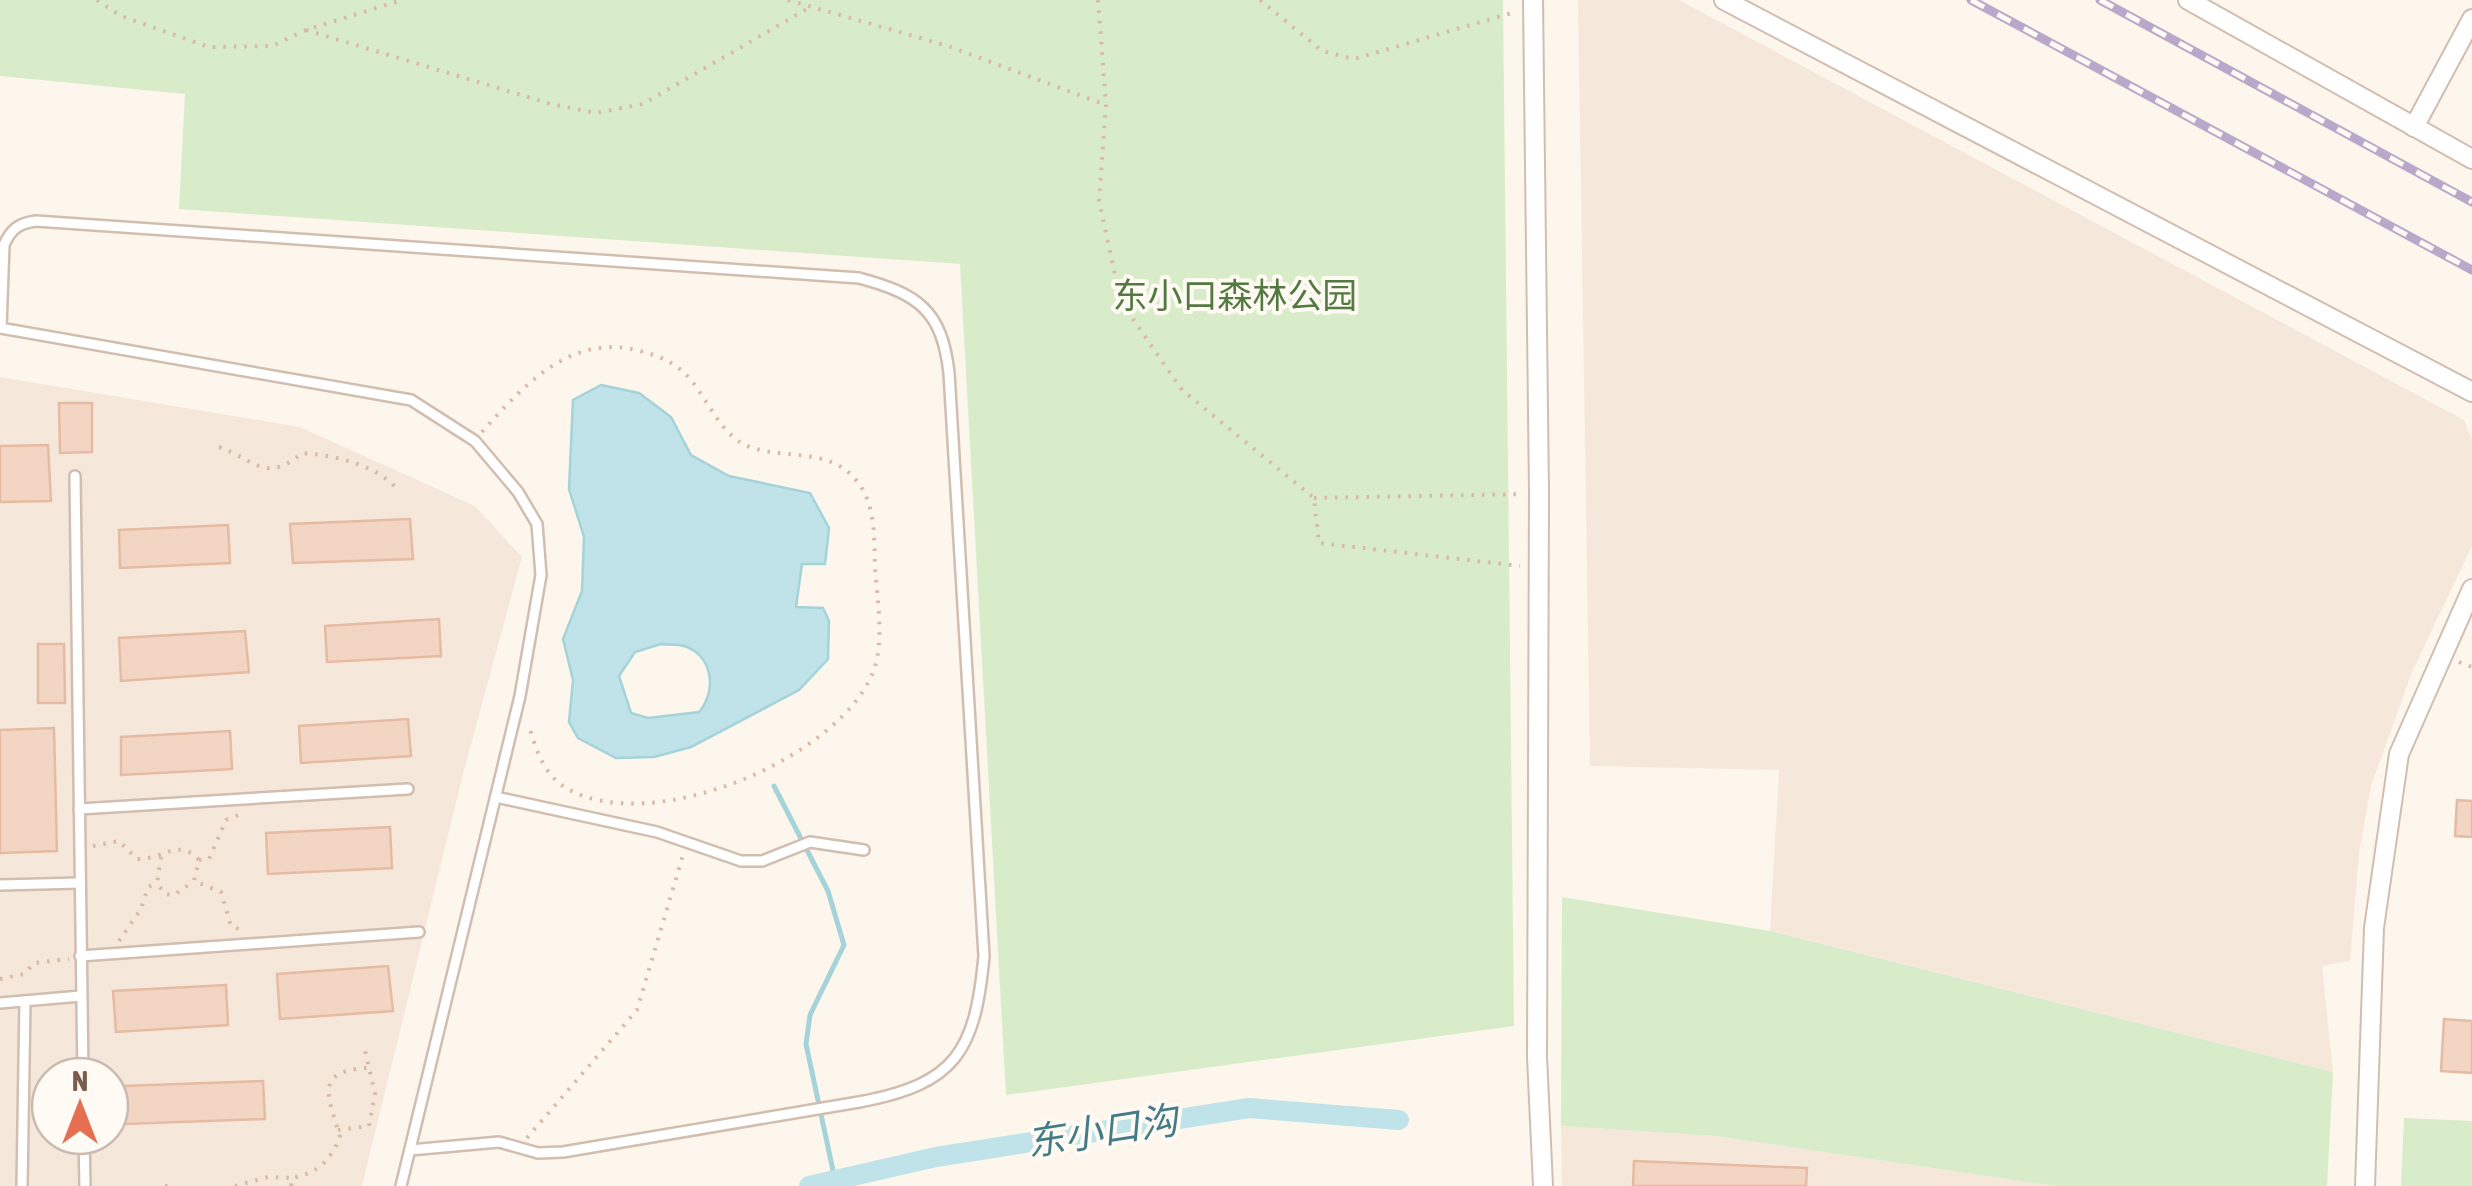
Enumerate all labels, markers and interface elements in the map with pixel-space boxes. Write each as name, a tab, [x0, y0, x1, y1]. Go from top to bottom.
park label: 东小口森林公园	[1112, 275, 1358, 315]
north arrow	[30, 1056, 130, 1156]
text: N	[72, 1065, 88, 1097]
water label: 东小口沟	[1024, 1097, 1184, 1164]

